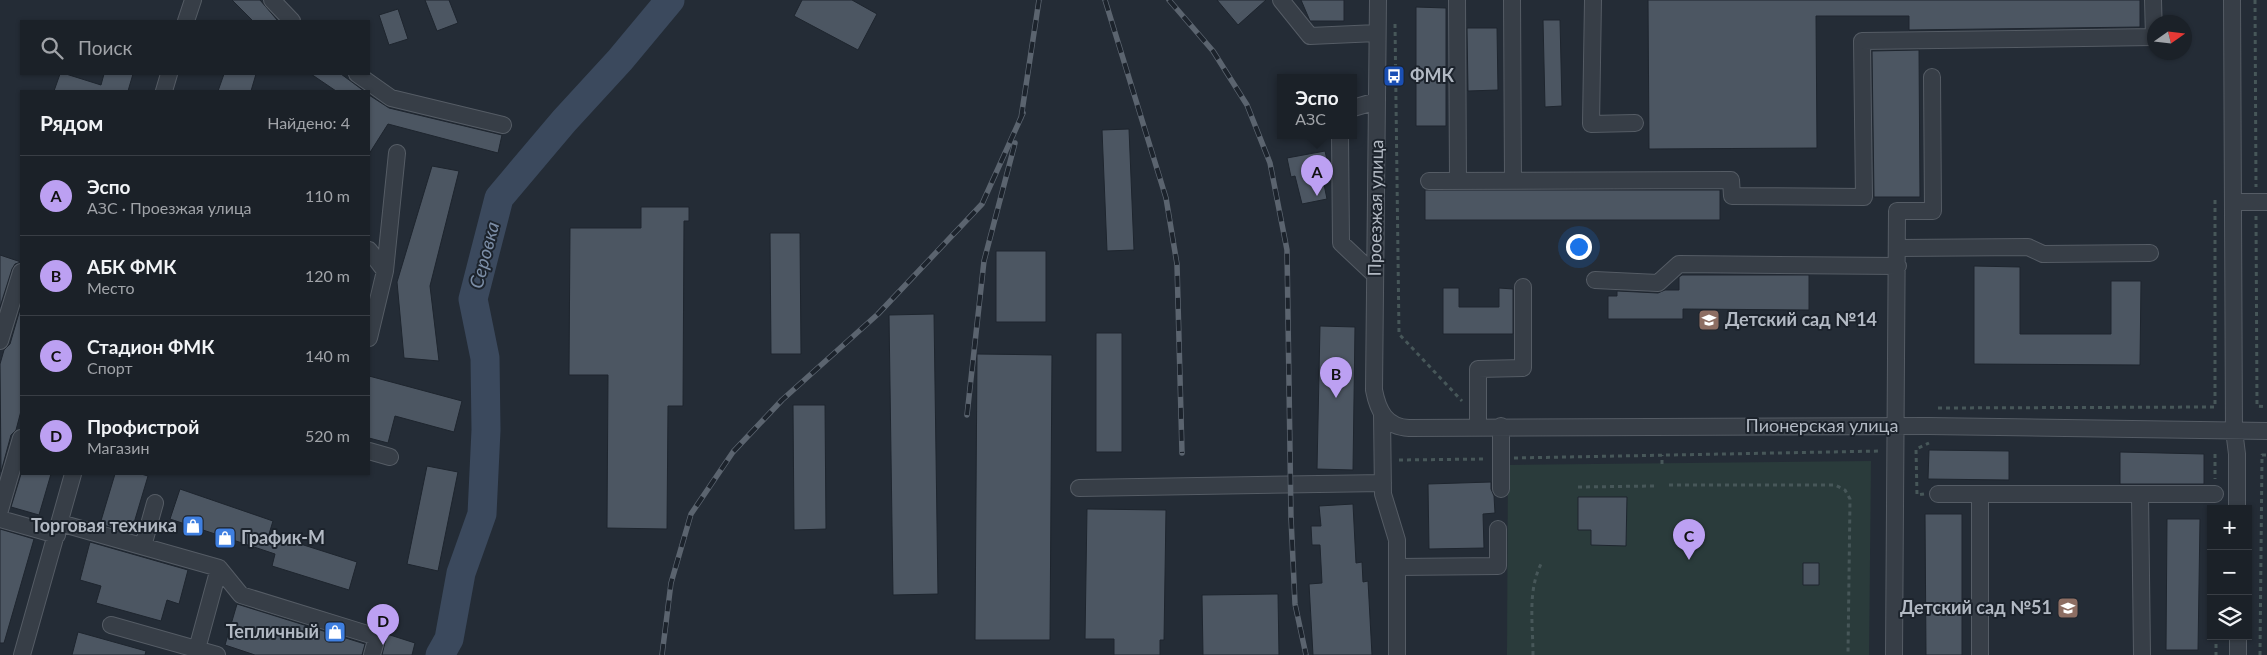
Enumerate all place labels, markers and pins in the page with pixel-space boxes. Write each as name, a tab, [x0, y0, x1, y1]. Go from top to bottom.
bus stop icon: ФМК	[1382, 64, 1406, 88]
place label: ФМК	[1410, 64, 1454, 86]
pin: A	[1301, 155, 1333, 196]
school or university icon: Детский сад №14	[1697, 308, 1721, 332]
place label: Детский сад №14	[1725, 308, 1877, 330]
pin: B	[1320, 357, 1352, 398]
place label: Торговая техника	[31, 514, 177, 536]
shop icon: Торговая техника	[181, 514, 205, 538]
pin: C	[1673, 519, 1705, 560]
shop icon: График-М	[213, 526, 237, 550]
place label: График-М	[241, 526, 325, 548]
place label: Детский сад №51	[1900, 596, 2052, 618]
school or university icon: Детский сад №51	[2056, 596, 2080, 620]
pin: D	[367, 604, 399, 645]
place label: Тепличный	[226, 620, 319, 642]
shop icon: Тепличный	[323, 620, 347, 644]

